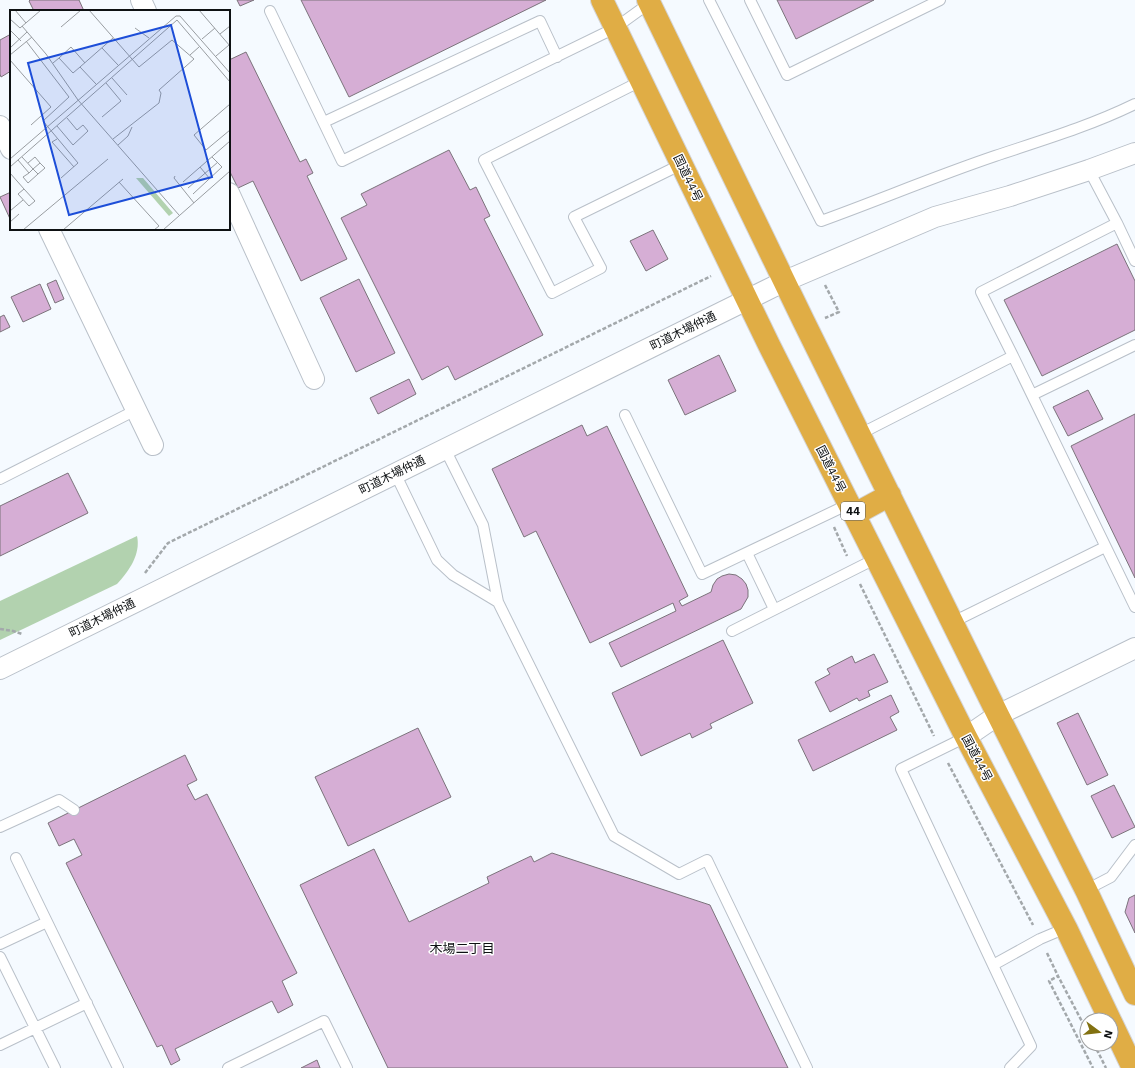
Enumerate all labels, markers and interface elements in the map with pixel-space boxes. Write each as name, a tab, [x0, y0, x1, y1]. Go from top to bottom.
inset map	[10, 10, 230, 230]
street label: 国道44号	[671, 152, 705, 204]
street label: 町道木場仲通	[648, 309, 718, 353]
street label: 国道44号	[813, 443, 849, 495]
street label: 町道木場仲通	[357, 453, 427, 497]
road number: 44	[841, 502, 865, 520]
street label: 町道木場仲通	[67, 596, 137, 640]
street label: 国道44号	[959, 732, 995, 784]
district label: 木場二丁目	[429, 941, 495, 956]
north arrow	[1079, 1012, 1119, 1052]
text: N	[1101, 1029, 1116, 1040]

